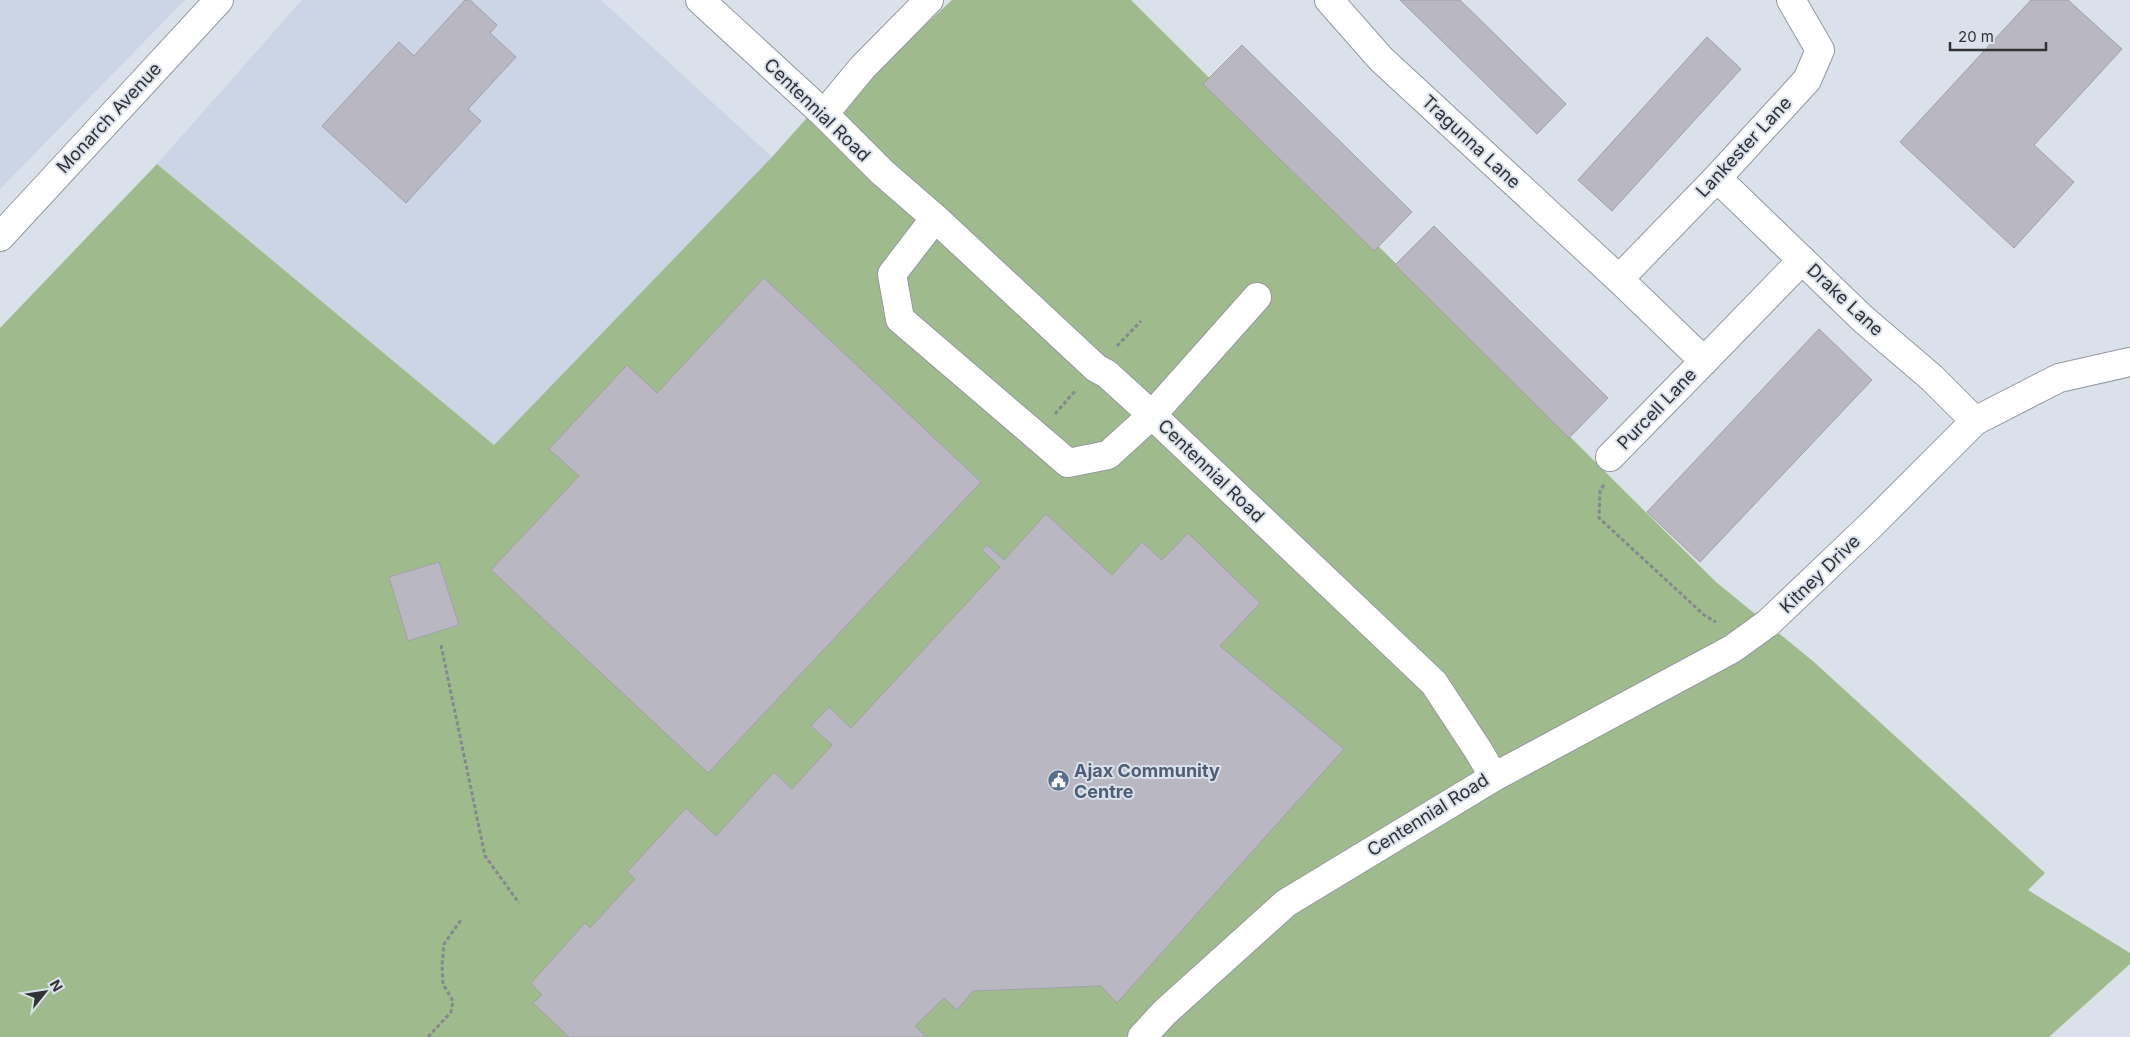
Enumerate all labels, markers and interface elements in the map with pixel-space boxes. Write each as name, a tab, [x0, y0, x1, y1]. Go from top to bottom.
scale bar	[1950, 20, 2046, 52]
text: 20 m	[1958, 27, 1994, 46]
street label: Centennial Road	[760, 54, 875, 165]
street label: Monarch Avenue	[52, 58, 165, 177]
street label: Tragunna Lane	[1418, 91, 1525, 193]
street label: Lankester Lane	[1692, 92, 1796, 201]
street label: Drake Lane	[1803, 259, 1888, 340]
street label: Purcell Lane	[1613, 364, 1701, 454]
street label: Centennial Road	[1154, 415, 1269, 526]
street label: Kitney Drive	[1775, 530, 1864, 617]
place label: Ajax Community Centre	[1074, 760, 1220, 802]
public building icon: Ajax Community Centre	[1046, 769, 1070, 793]
street label: Centennial Road	[1363, 769, 1492, 860]
north arrow	[20, 967, 70, 1017]
text: N	[47, 976, 67, 994]

